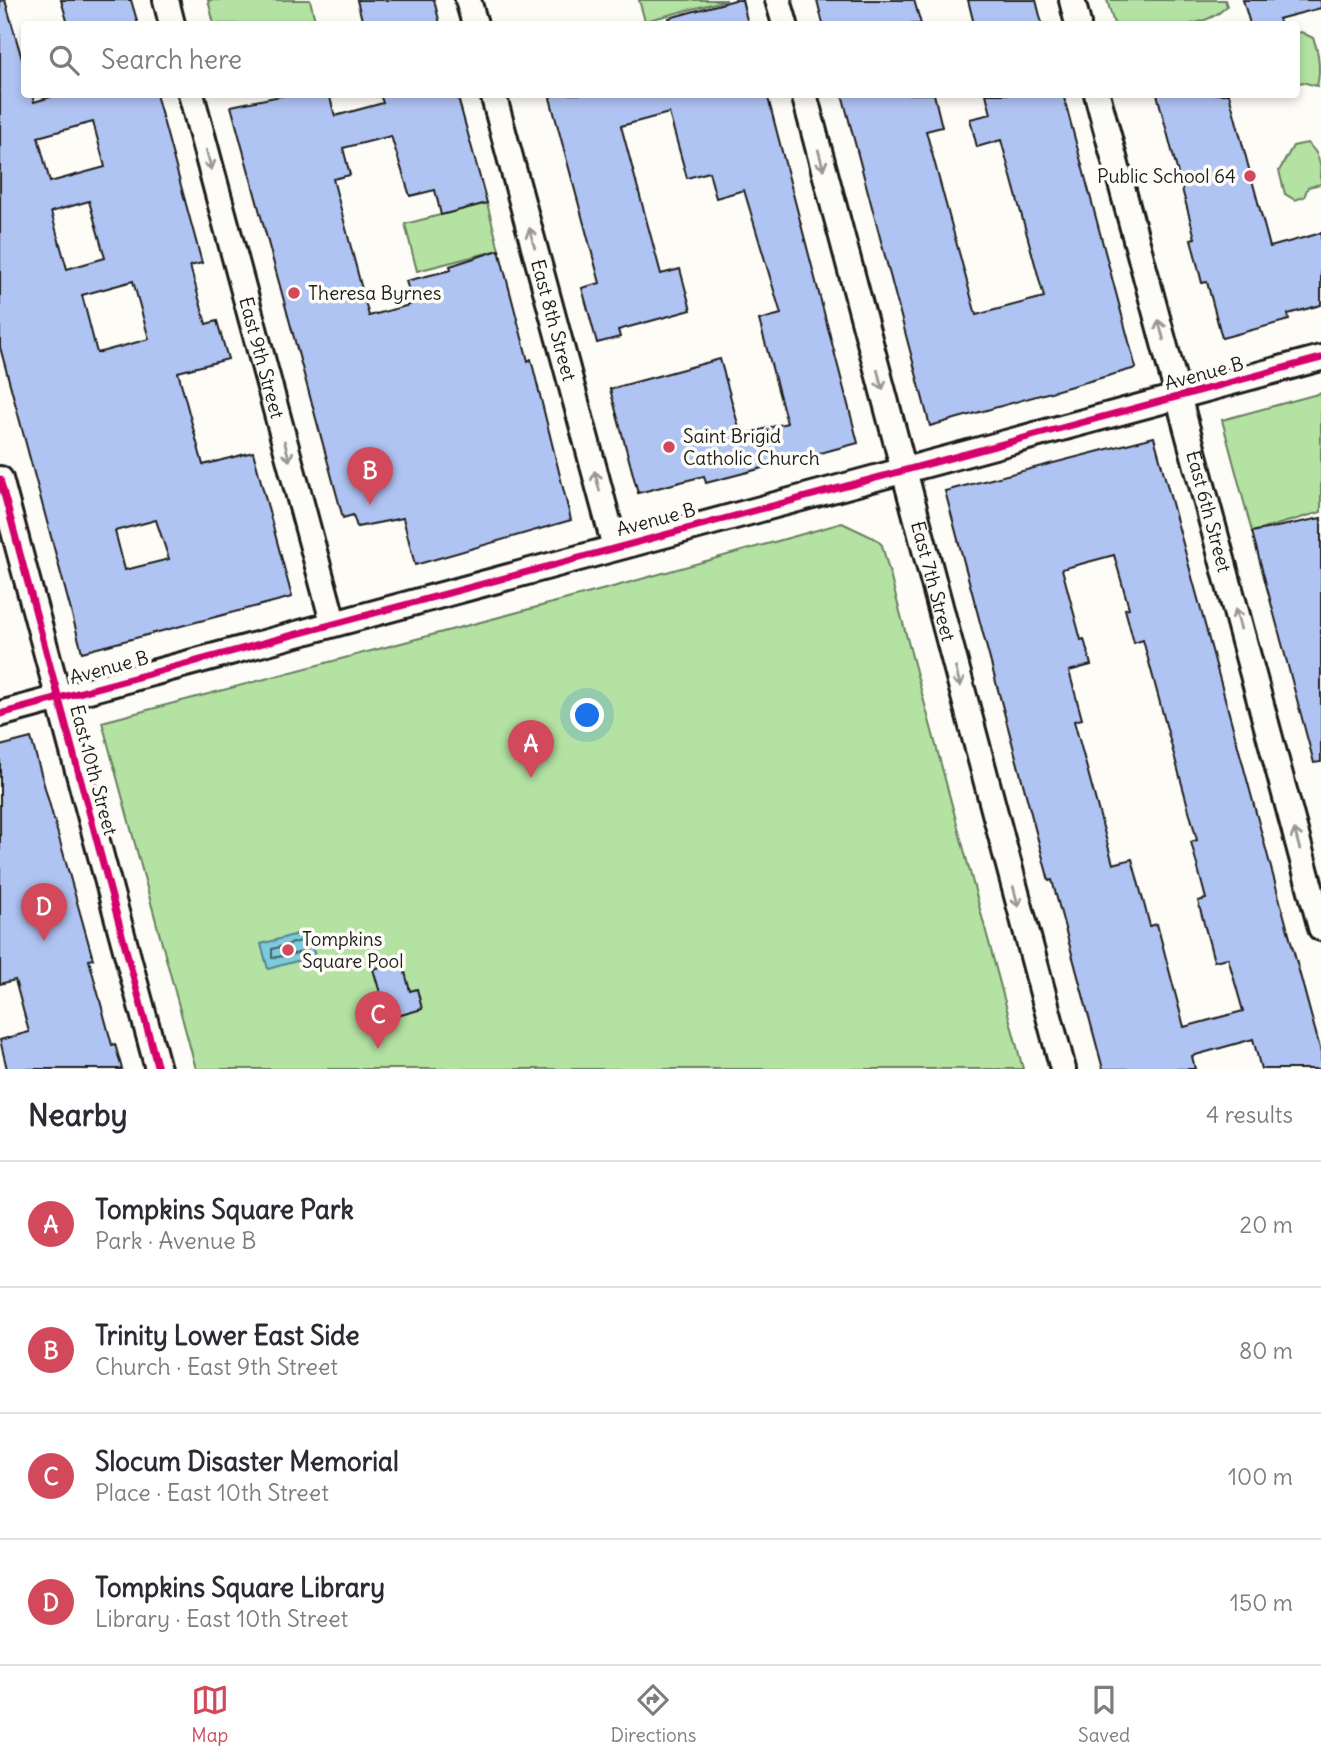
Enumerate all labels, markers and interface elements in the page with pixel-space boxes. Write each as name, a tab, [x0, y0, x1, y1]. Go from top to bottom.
search box	[21, 21, 1300, 98]
icon: search	[45, 41, 83, 79]
text: Search here	[101, 43, 242, 76]
one-way arrow	[203, 149, 216, 171]
one-way arrow	[815, 149, 828, 171]
place label: Public School 64	[1097, 164, 1236, 188]
marker: Public School 64	[1242, 168, 1258, 184]
one-way arrow	[525, 227, 538, 249]
street label: East 8th Street	[526, 257, 582, 383]
place label: Theresa Byrnes	[308, 281, 441, 305]
marker: Theresa Byrnes	[286, 285, 302, 301]
street label: East 9th Street	[234, 294, 290, 421]
one-way arrow	[1154, 320, 1167, 342]
street label: Avenue B	[1162, 351, 1246, 395]
one-way arrow	[874, 368, 887, 391]
place label: Saint Brigid Catholic Church	[683, 424, 820, 470]
marker: Saint Brigid Catholic Church	[661, 439, 677, 455]
one-way arrow	[282, 440, 295, 462]
pin: B	[347, 447, 393, 505]
street label: East 6th Street	[1181, 448, 1237, 575]
one-way arrow	[590, 470, 603, 492]
street label: Avenue B	[614, 497, 698, 541]
street label: East 7th Street	[906, 518, 961, 644]
one-way arrow	[1231, 608, 1244, 631]
street label: Avenue B	[67, 645, 151, 689]
one-way arrow	[952, 665, 965, 688]
your location	[570, 698, 604, 732]
street label: East 10th Street	[65, 702, 123, 838]
pin: A	[508, 720, 554, 778]
one-way arrow	[1290, 828, 1303, 851]
pin: D	[21, 883, 67, 941]
one-way arrow	[1010, 886, 1023, 908]
place label: Tompkins Square Pool	[302, 927, 404, 973]
marker: Tompkins Square Pool	[280, 942, 296, 958]
pin: C	[355, 991, 401, 1049]
text: Nearby	[28, 1096, 128, 1134]
text: 4 results	[1206, 1100, 1293, 1129]
text: Tompkins Square Park	[95, 1193, 354, 1226]
text: A	[44, 1210, 58, 1239]
text: 20 m	[1240, 1210, 1293, 1239]
text: Park · Avenue B	[95, 1226, 256, 1255]
text: Trinity Lower East Side	[95, 1319, 360, 1352]
text: B	[43, 1336, 59, 1365]
text: 80 m	[1239, 1336, 1293, 1365]
text: Church · East 9th Street	[95, 1352, 338, 1381]
text: Slocum Disaster Memorial	[95, 1445, 399, 1478]
text: C	[43, 1462, 59, 1491]
text: 100 m	[1228, 1462, 1293, 1491]
text: Place · East 10th Street	[95, 1478, 329, 1507]
text: Tompkins Square Library	[95, 1571, 385, 1604]
text: D	[43, 1588, 59, 1617]
text: 150 m	[1230, 1588, 1293, 1617]
text: Library · East 10th Street	[95, 1604, 348, 1633]
tab: Map	[191, 1681, 229, 1747]
tab: Directions	[611, 1681, 696, 1747]
tab: Saved	[1078, 1681, 1130, 1747]

